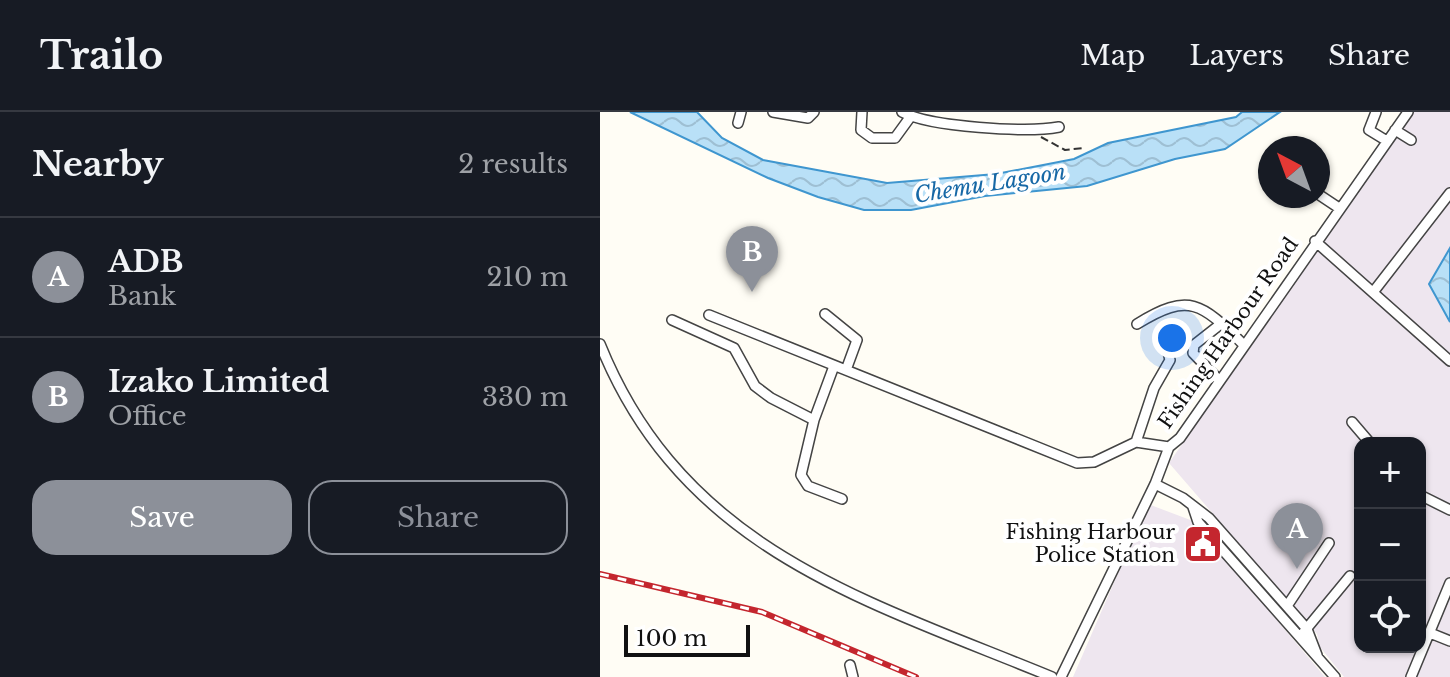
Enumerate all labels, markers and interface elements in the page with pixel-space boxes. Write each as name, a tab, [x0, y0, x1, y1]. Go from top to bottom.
text: Trailo	[40, 32, 163, 79]
text: Map	[1080, 38, 1145, 73]
text: Layers	[1189, 38, 1284, 73]
text: Share	[1328, 38, 1410, 73]
north arrow	[1258, 136, 1330, 208]
text: Nearby	[32, 143, 164, 185]
text: 2 results	[458, 148, 568, 180]
water label: Chemu Lagoon	[912, 158, 1068, 209]
pin: B	[726, 226, 778, 292]
street label: Fishing Harbour Road	[1153, 233, 1303, 433]
text: ADB	[108, 243, 183, 280]
text: A	[47, 261, 69, 293]
text: 210 m	[486, 261, 568, 293]
text: Bank	[108, 280, 176, 312]
your location	[1152, 318, 1192, 358]
text: Izako Limited	[108, 363, 329, 400]
text: B	[48, 381, 68, 413]
text: 330 m	[482, 381, 568, 413]
text: Office	[108, 400, 187, 432]
map controls	[1354, 437, 1426, 653]
button: +	[1354, 437, 1426, 509]
button: Save	[32, 480, 292, 555]
button: Share	[308, 480, 568, 555]
pin: A	[1271, 503, 1323, 569]
button: −	[1354, 509, 1426, 581]
place label: Fishing Harbour Police Station	[1006, 520, 1175, 567]
public building icon: Fishing Harbour Police Station	[1182, 523, 1224, 565]
button: locate	[1354, 581, 1426, 653]
scale bar	[624, 621, 750, 657]
text: 100 m	[636, 625, 707, 652]

